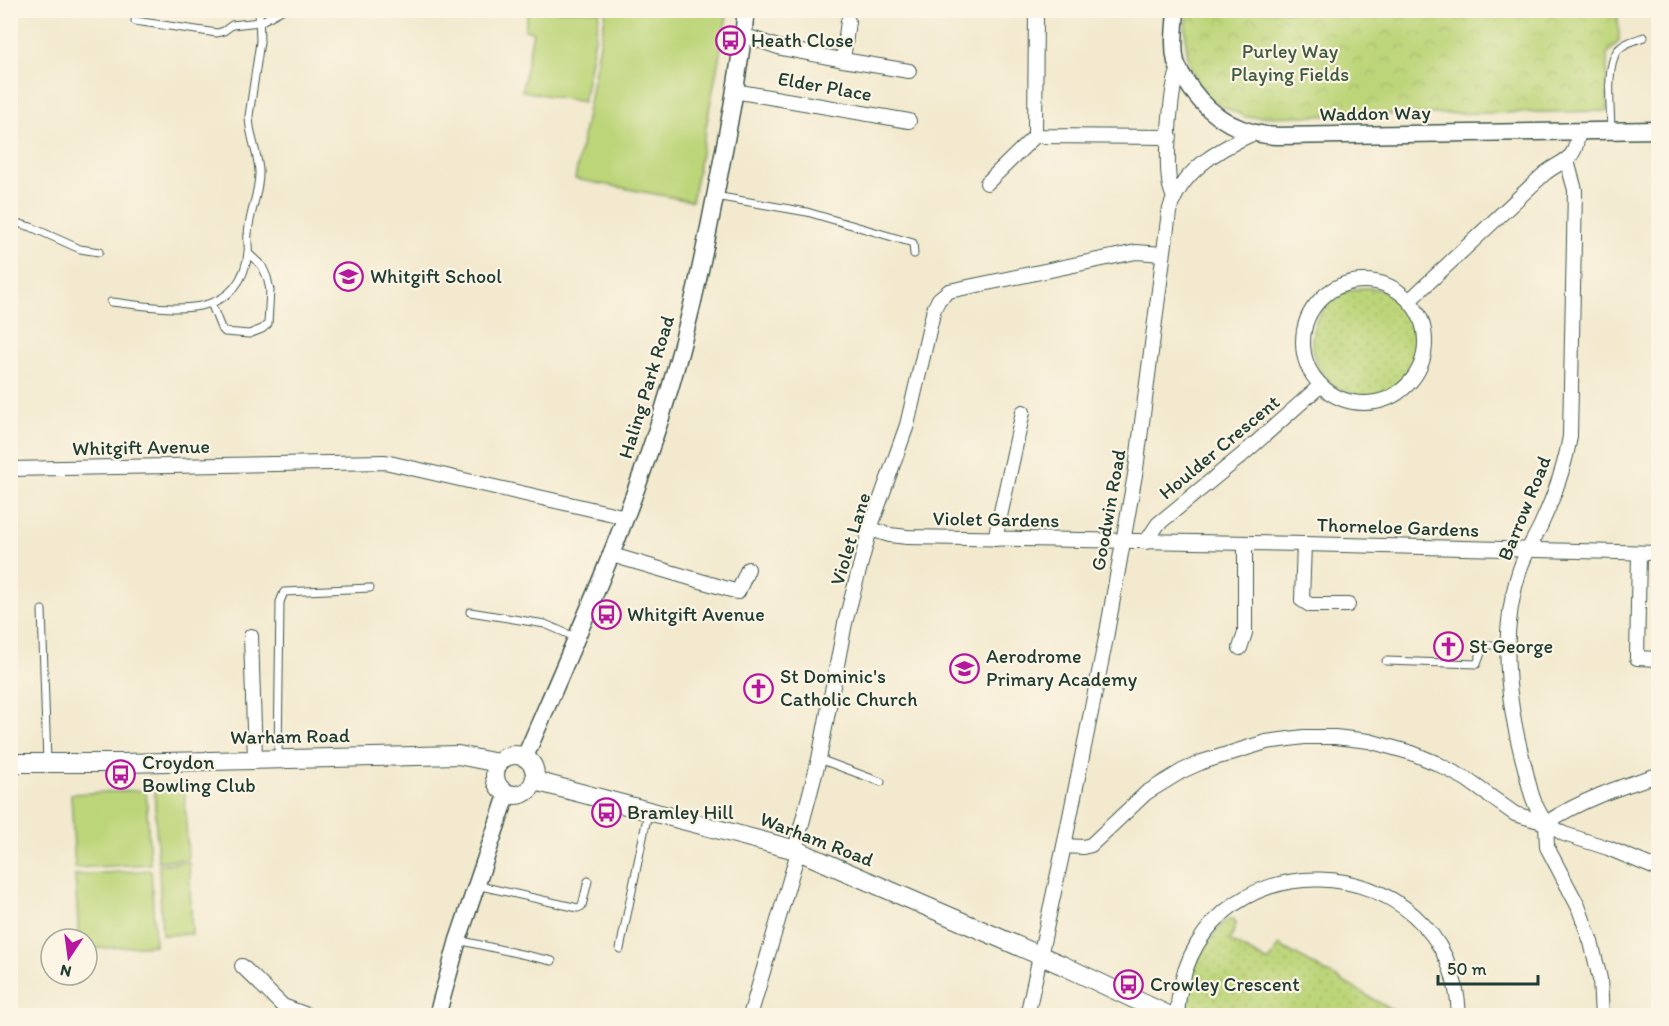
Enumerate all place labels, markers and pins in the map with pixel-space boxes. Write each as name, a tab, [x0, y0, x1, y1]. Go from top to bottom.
bus stop icon: Heath Close	[714, 24, 746, 56]
place label: Heath Close	[751, 28, 854, 52]
school or university icon: Whitgift School	[333, 260, 365, 292]
place label: Whitgift School	[370, 264, 502, 288]
bus stop icon: Whitgift Avenue	[590, 598, 622, 630]
place label: Whitgift Avenue	[627, 602, 765, 626]
church icon: St George	[1432, 630, 1464, 662]
place label: St George	[1469, 634, 1553, 658]
place label: Aerodrome Primary Academy	[986, 644, 1138, 691]
school or university icon: Aerodrome Primary Academy	[949, 652, 981, 684]
place label: St Dominic's Catholic Church	[780, 664, 917, 711]
church icon: St Dominic's Catholic Church	[743, 672, 775, 704]
place label: Croydon Bowling Club	[142, 750, 256, 797]
bus stop icon: Croydon Bowling Club	[105, 758, 137, 790]
bus stop icon: Bramley Hill	[590, 796, 622, 828]
place label: Bramley Hill	[627, 800, 734, 824]
bus stop icon: Crowley Crescent	[1113, 968, 1145, 1000]
place label: Crowley Crescent	[1150, 972, 1300, 996]

